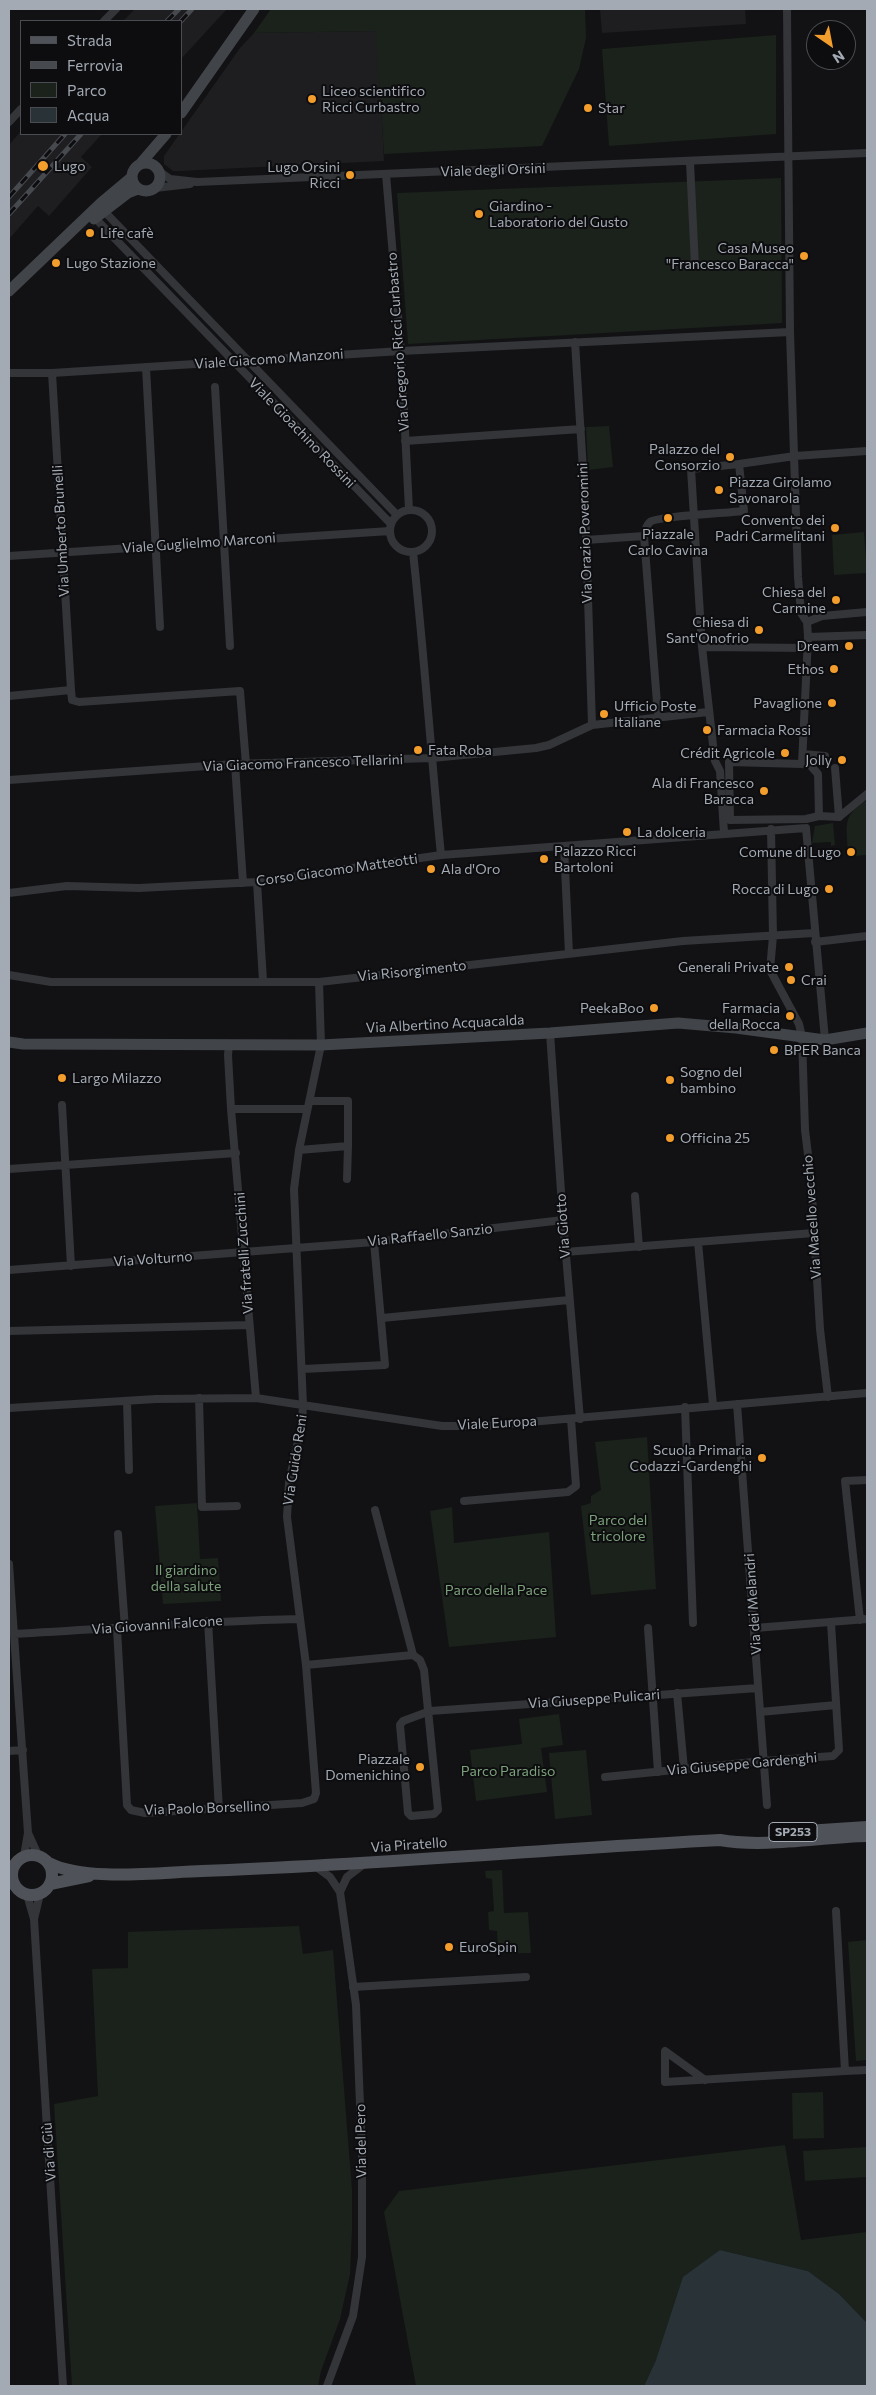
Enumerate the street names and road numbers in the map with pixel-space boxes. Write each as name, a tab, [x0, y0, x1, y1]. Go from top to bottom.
street label: Viale degli Orsini	[440, 160, 546, 180]
street label: Via Gregorio Ricci Curbastro	[383, 252, 413, 432]
street label: Viale Giacomo Manzoni	[194, 345, 344, 373]
street label: Viale Gioachino Rossini	[245, 375, 359, 491]
street label: Via Orazio Poveromini	[574, 462, 596, 604]
street label: Via Umberto Brunelli	[49, 465, 73, 597]
street label: Viale Guglielmo Marconi	[122, 529, 276, 557]
street label: Via Giacomo Francesco Tellarini	[202, 751, 404, 775]
street label: Corso Giacomo Matteotti	[255, 850, 419, 890]
street label: Via Risorgimento	[357, 957, 467, 985]
street label: Via Albertino Acquacalda	[365, 1011, 525, 1037]
street label: Via Macello vecchio	[799, 1154, 825, 1280]
street label: Via fratelli Zucchini	[231, 1191, 257, 1315]
street label: Via Giotto	[552, 1193, 574, 1259]
street label: Via Raffaello Sanzio	[367, 1220, 493, 1250]
street label: Via Volturno	[113, 1248, 193, 1270]
street label: Via Guido Reni	[280, 1413, 310, 1507]
street label: Viale Europa	[457, 1413, 537, 1433]
street label: Via dei Melandri	[741, 1553, 765, 1655]
street label: Via Giovanni Falcone	[91, 1612, 223, 1638]
street label: Via Giuseppe Pulicari	[527, 1686, 661, 1712]
street label: Via Giuseppe Gardenghi	[666, 1749, 818, 1779]
street label: Via Paolo Borsellino	[144, 1797, 270, 1819]
road number: SP253	[769, 1822, 817, 1841]
street label: Via Piratello	[370, 1834, 448, 1856]
street label: Via del Pero	[352, 2104, 370, 2178]
street label: Via di Giù	[39, 2122, 59, 2182]

